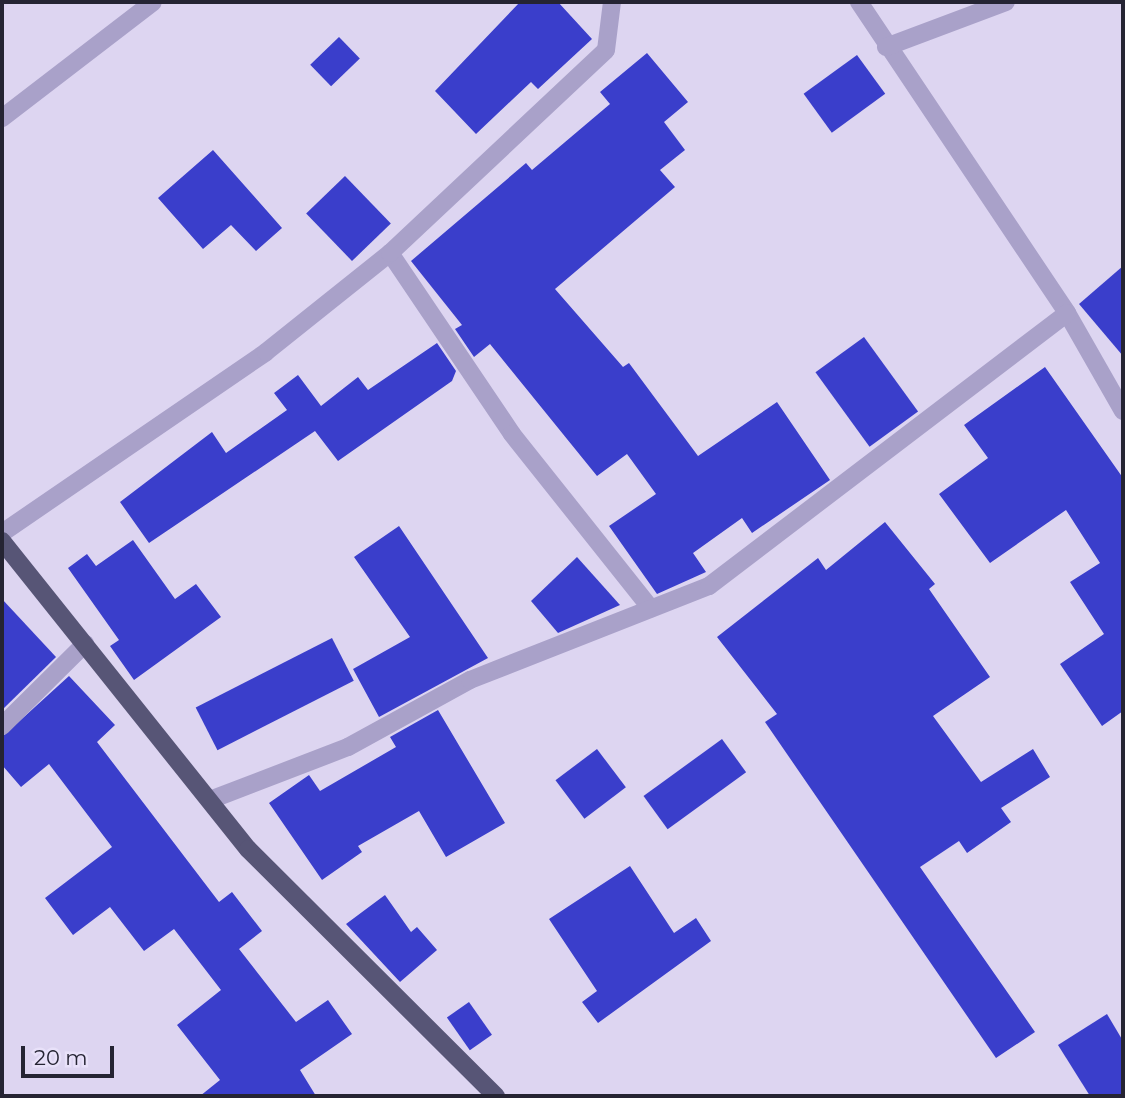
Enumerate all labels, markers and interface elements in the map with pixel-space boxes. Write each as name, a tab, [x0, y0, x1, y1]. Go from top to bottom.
scale bar	[24, 1032, 117, 1076]
text: 20 m	[34, 1045, 88, 1070]

